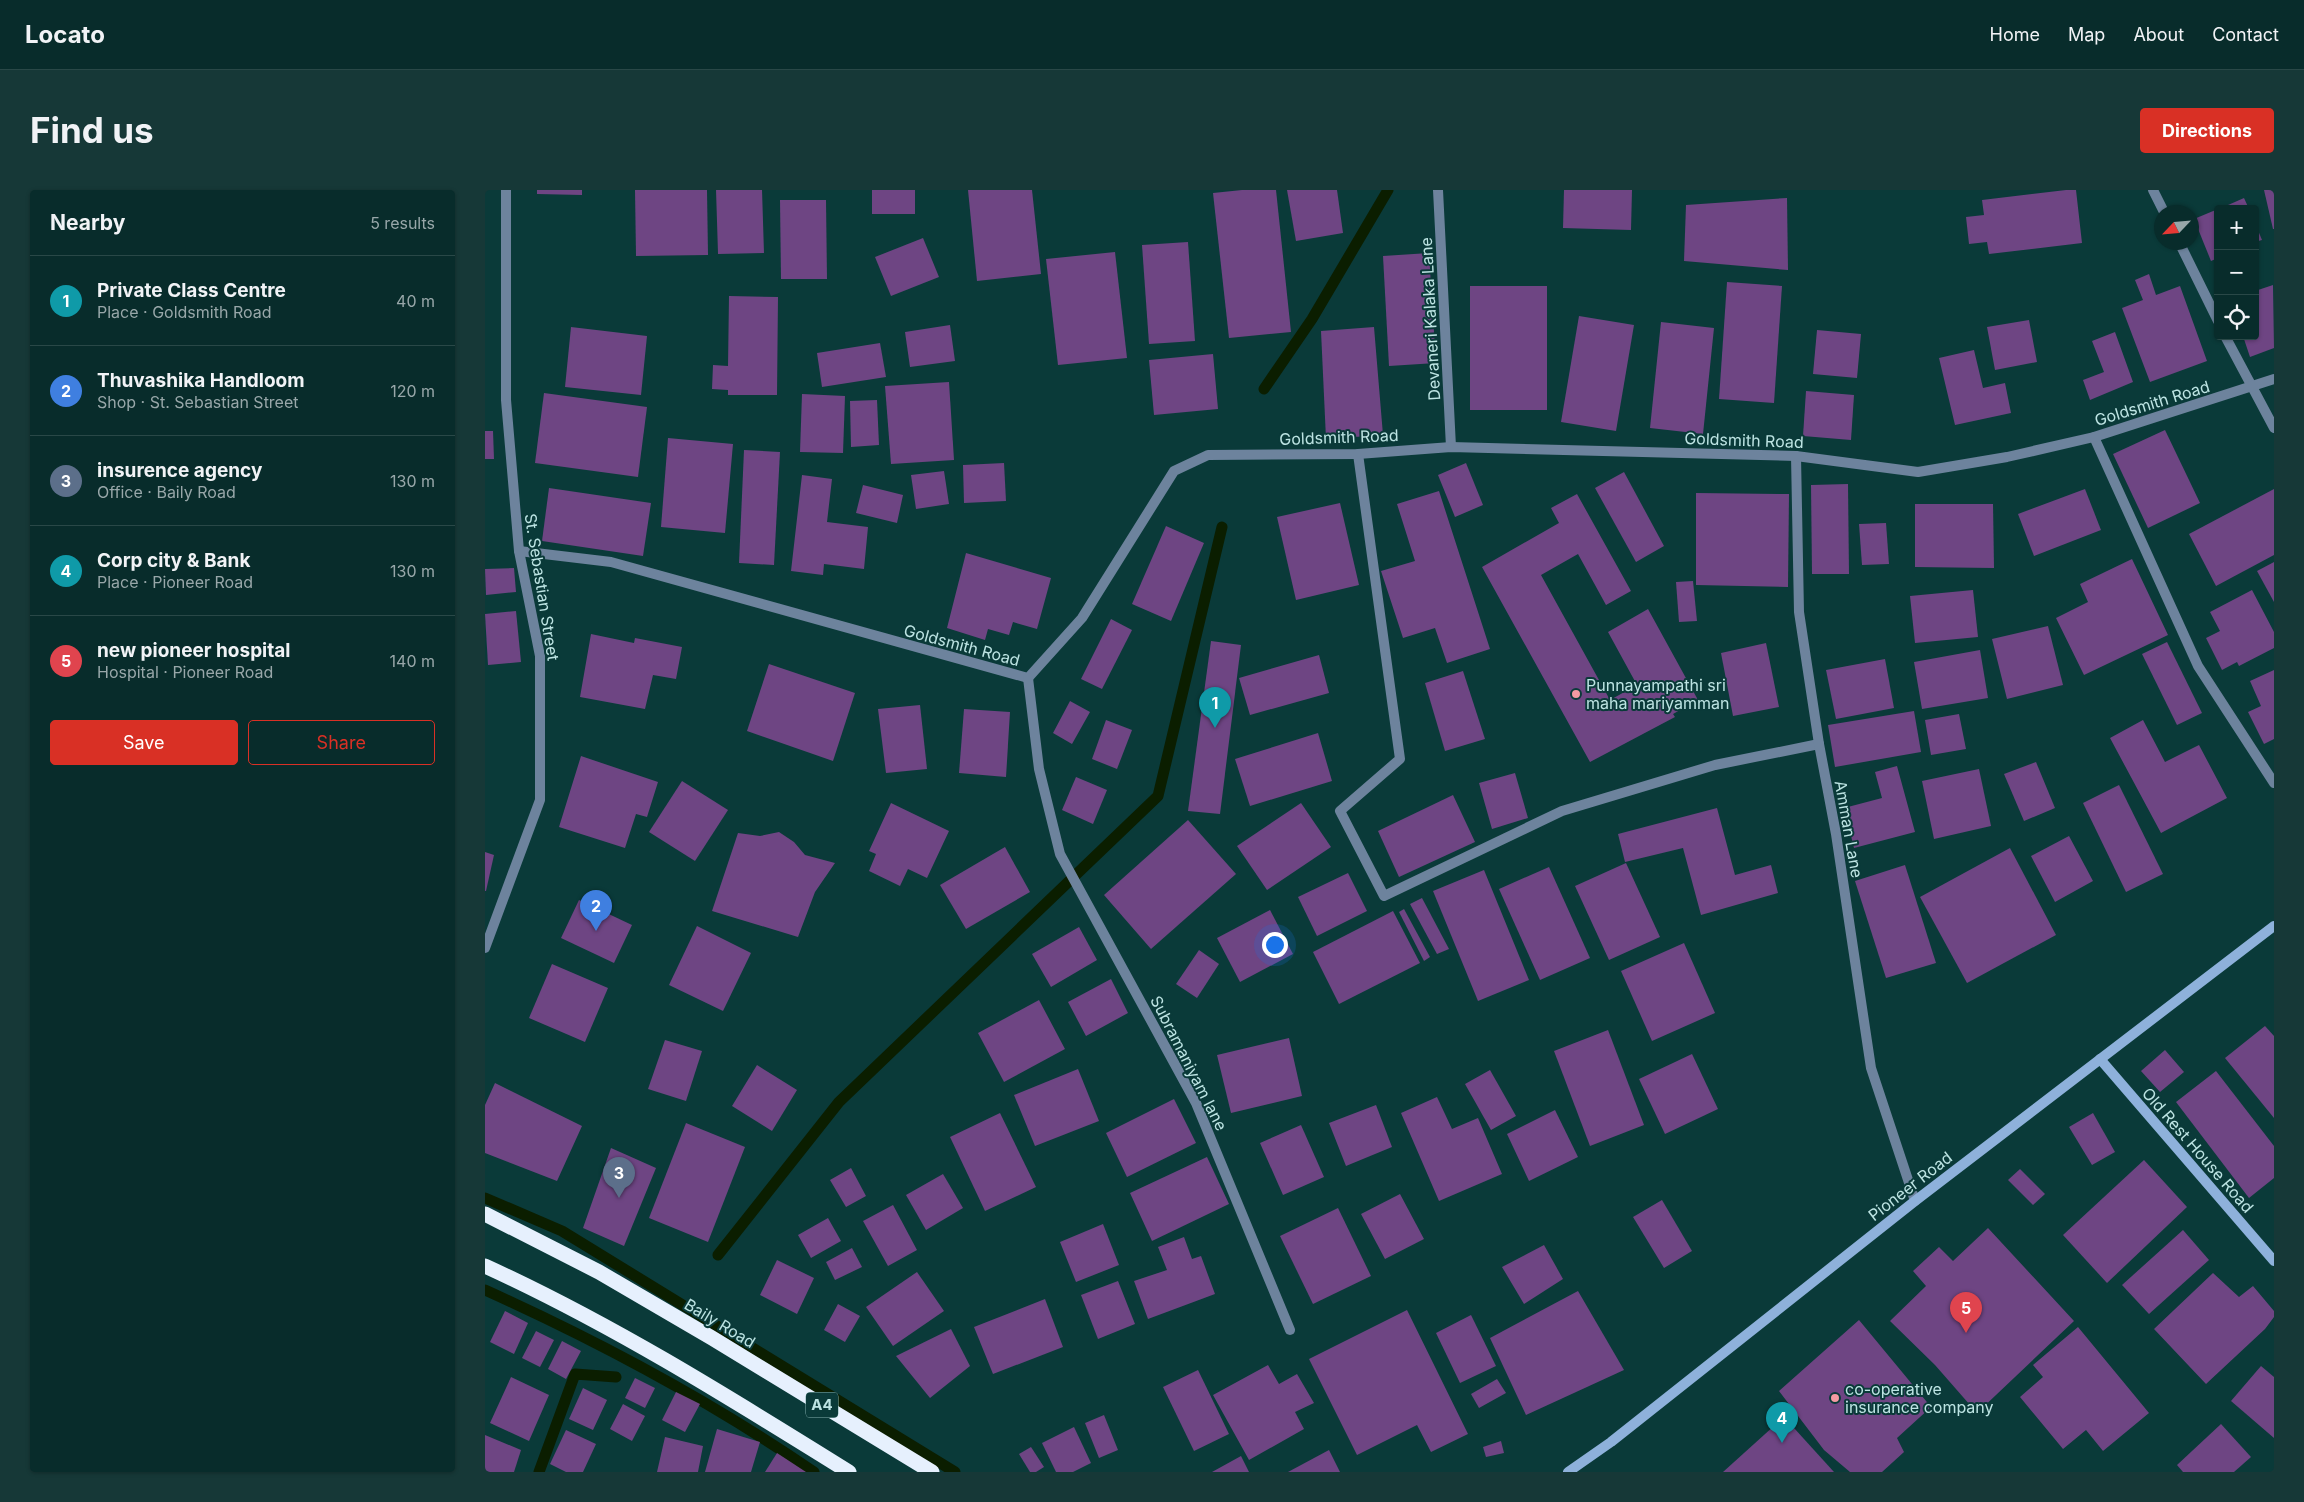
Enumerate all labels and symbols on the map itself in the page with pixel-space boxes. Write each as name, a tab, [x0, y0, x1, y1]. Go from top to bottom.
north arrow	[2154, 205, 2199, 250]
street label: Devaneri Kalaka Lane	[1416, 237, 1444, 401]
street label: Goldsmith Road	[2092, 376, 2212, 430]
street label: Goldsmith Road	[1279, 425, 1399, 449]
street label: Goldsmith Road	[1684, 428, 1804, 452]
street label: St. Sebastian Street	[520, 512, 564, 662]
street label: Goldsmith Road	[902, 620, 1022, 670]
place label: Punnayampathi sri maha mariyamman	[1586, 675, 1729, 713]
pin: 1	[1199, 687, 1231, 728]
marker: Punnayampathi sri maha mariyamman	[1570, 688, 1582, 700]
street label: Amman Lane	[1831, 779, 1867, 879]
pin: 2	[580, 890, 612, 931]
your location	[1262, 932, 1288, 958]
street label: Subramaniyam lane	[1146, 992, 1232, 1134]
street label: Old Rest House Road	[2138, 1083, 2258, 1217]
street label: Pioneer Road	[1864, 1147, 1956, 1225]
pin: 3	[603, 1157, 635, 1198]
pin: 5	[1950, 1292, 1982, 1333]
street label: Baily Road	[681, 1294, 759, 1352]
place label: co-operative insurance company	[1845, 1379, 1994, 1417]
road number: A4	[806, 1392, 838, 1418]
marker: co-operative insurance company	[1829, 1392, 1841, 1404]
pin: 4	[1766, 1402, 1798, 1443]

